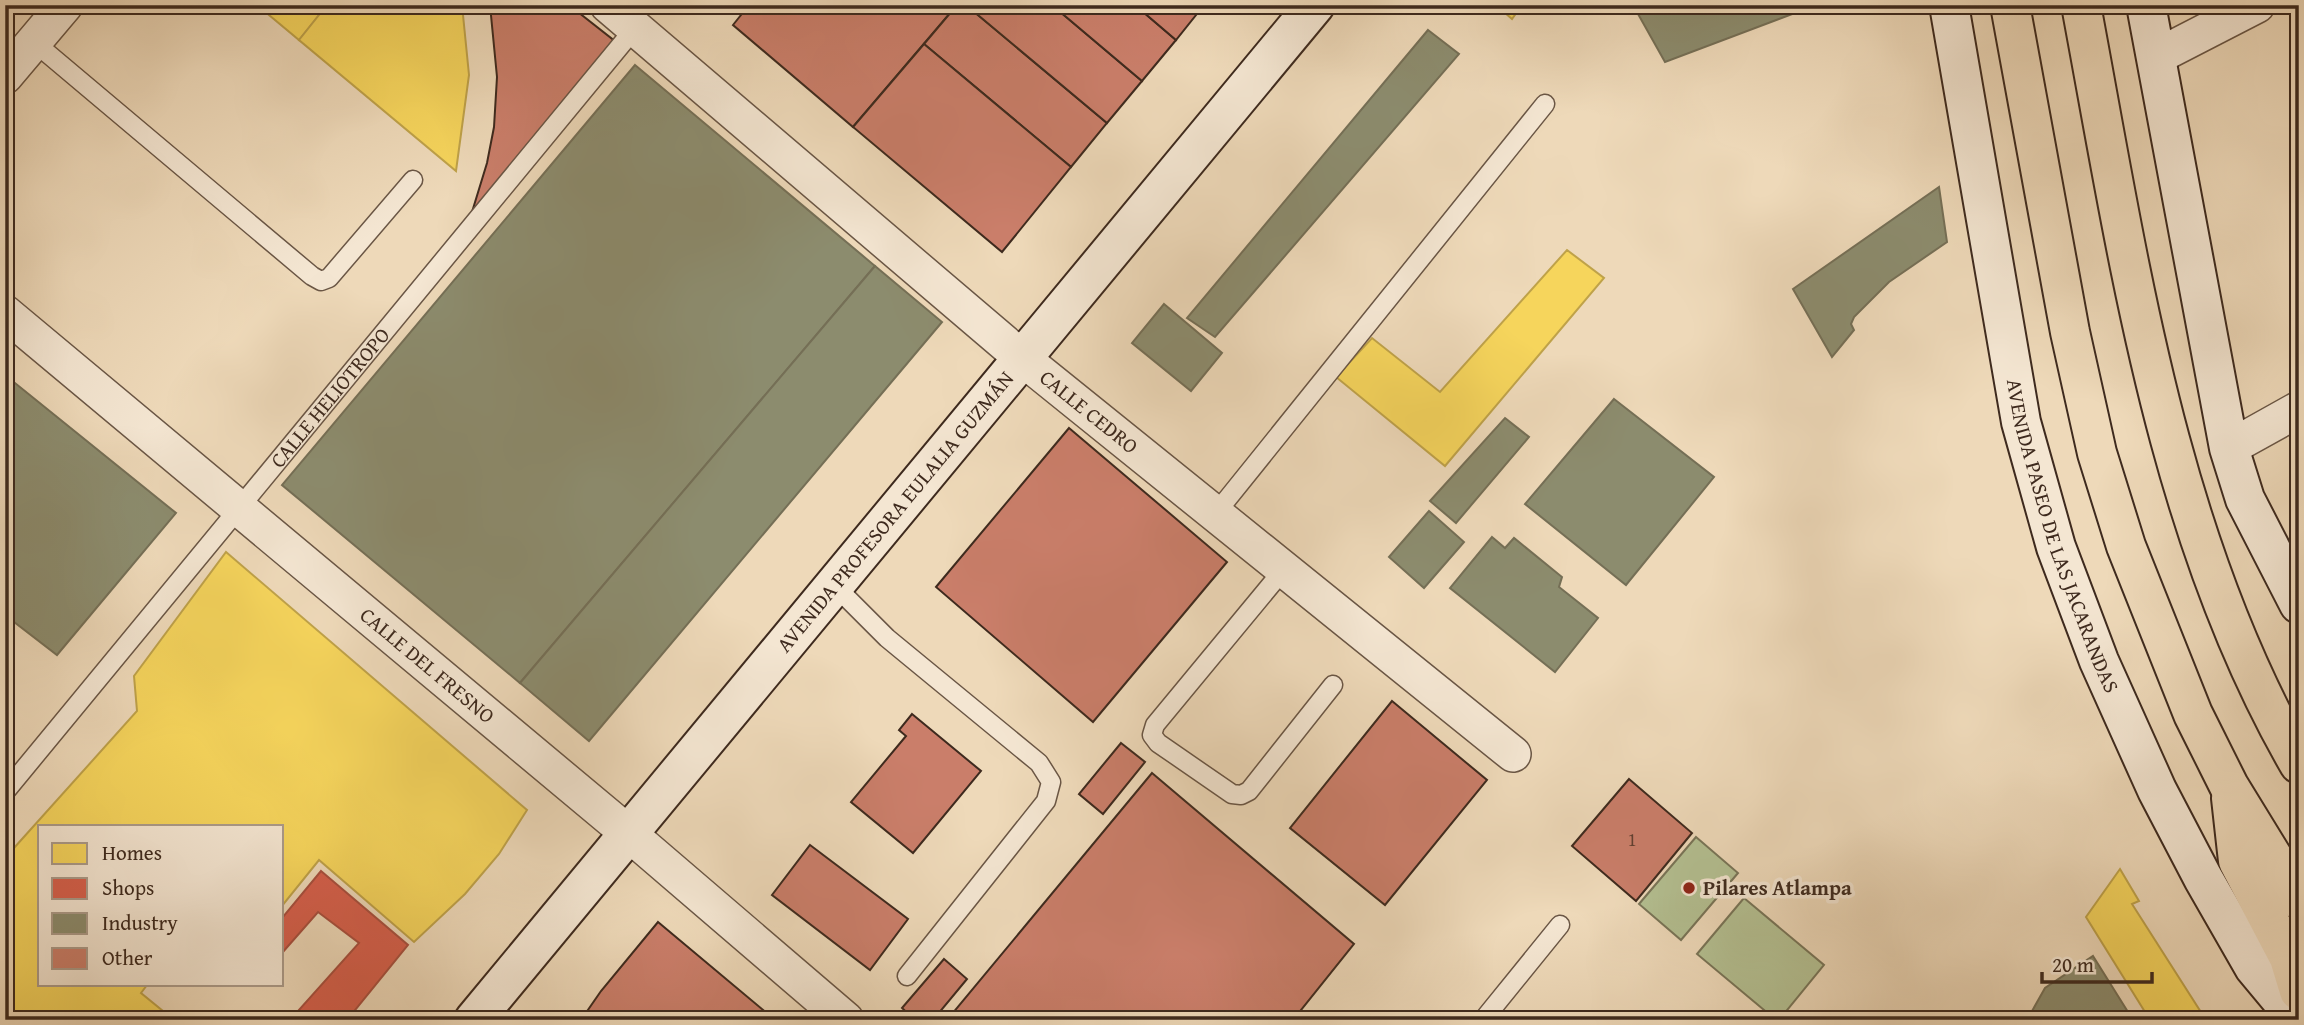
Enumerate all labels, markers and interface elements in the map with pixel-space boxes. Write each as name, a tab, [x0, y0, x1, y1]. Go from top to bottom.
street label: CALLE HELIOTROPO	[262, 320, 397, 474]
street label: CALLE CEDRO	[1033, 362, 1145, 461]
street label: AVENIDA PROFESORA EULALIA GUZMÁN	[769, 364, 1021, 659]
street label: AVENIDA PASEO DE LAS JACARANDAS	[1999, 376, 2127, 698]
street label: CALLE DEL FRESNO	[353, 600, 502, 731]
legend	[38, 825, 284, 986]
house number: 1	[1628, 826, 1636, 853]
text: Homes	[102, 837, 162, 868]
text: Shops	[102, 872, 154, 903]
place label: Pilares Atlampa	[1703, 872, 1852, 903]
marker: Pilares Atlampa	[1681, 880, 1697, 896]
text: Industry	[102, 907, 178, 938]
scale bar	[2042, 941, 2152, 985]
text: Other	[102, 942, 153, 973]
text: 20 m	[2052, 949, 2094, 980]

